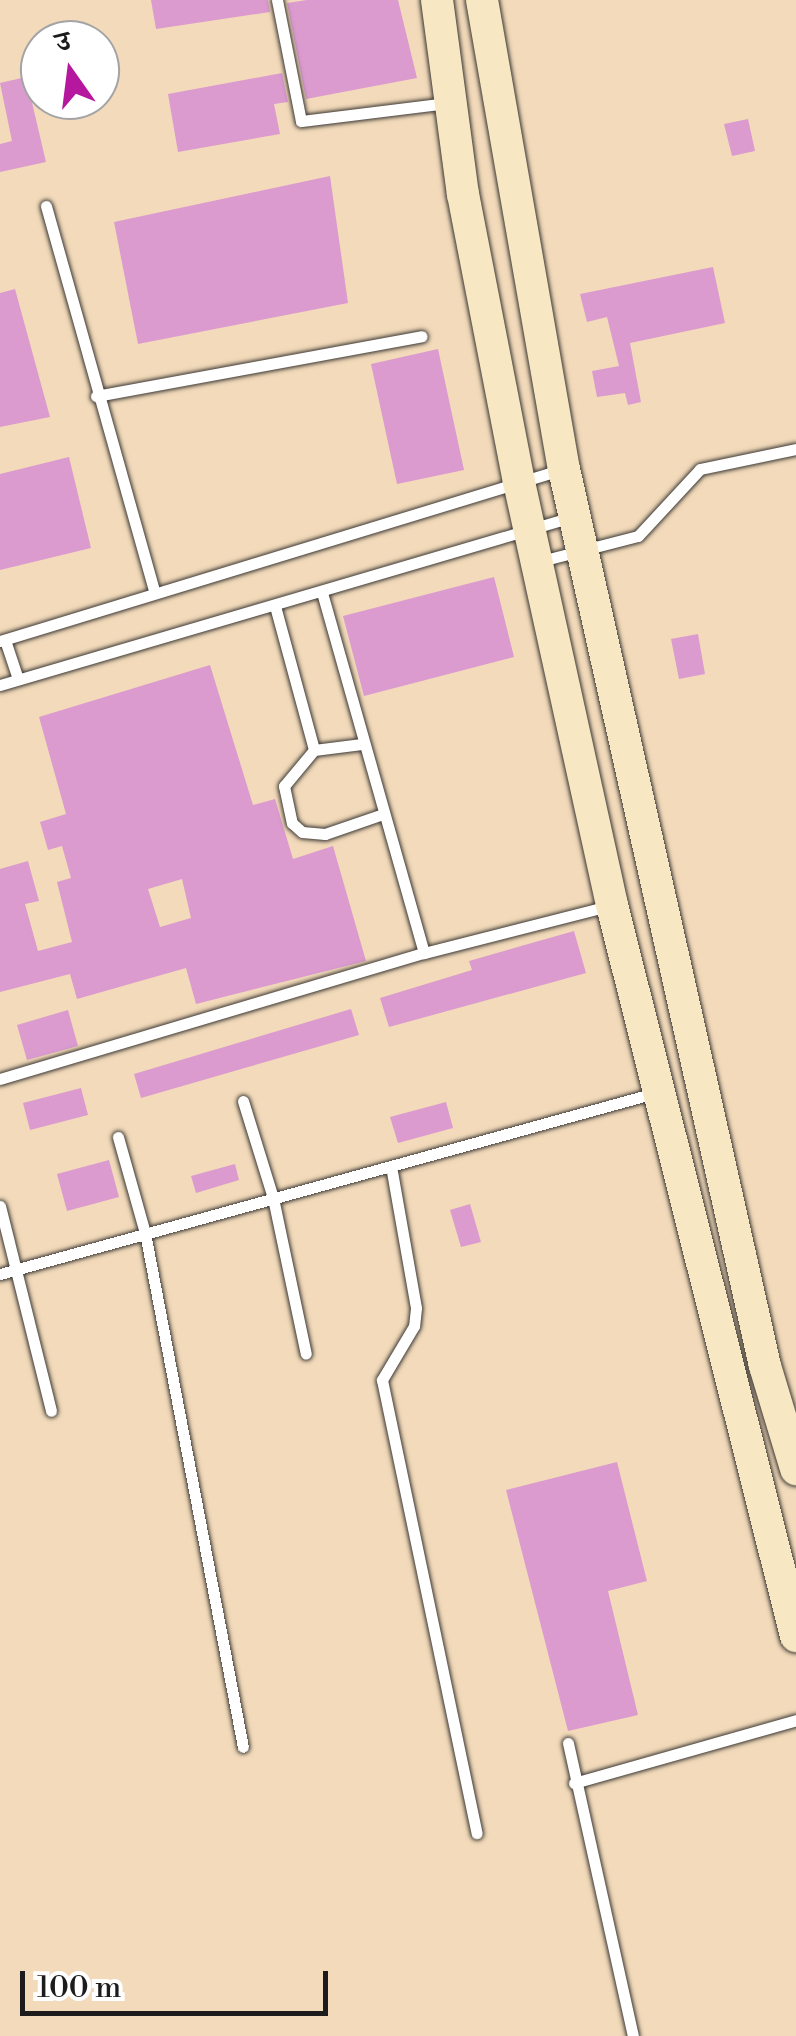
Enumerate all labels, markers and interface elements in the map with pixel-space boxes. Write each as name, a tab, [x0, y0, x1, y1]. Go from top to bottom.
north arrow	[20, 20, 120, 120]
text: उ	[52, 24, 74, 61]
scale bar	[25, 1951, 332, 2013]
text: 100 m	[37, 1969, 121, 2007]

